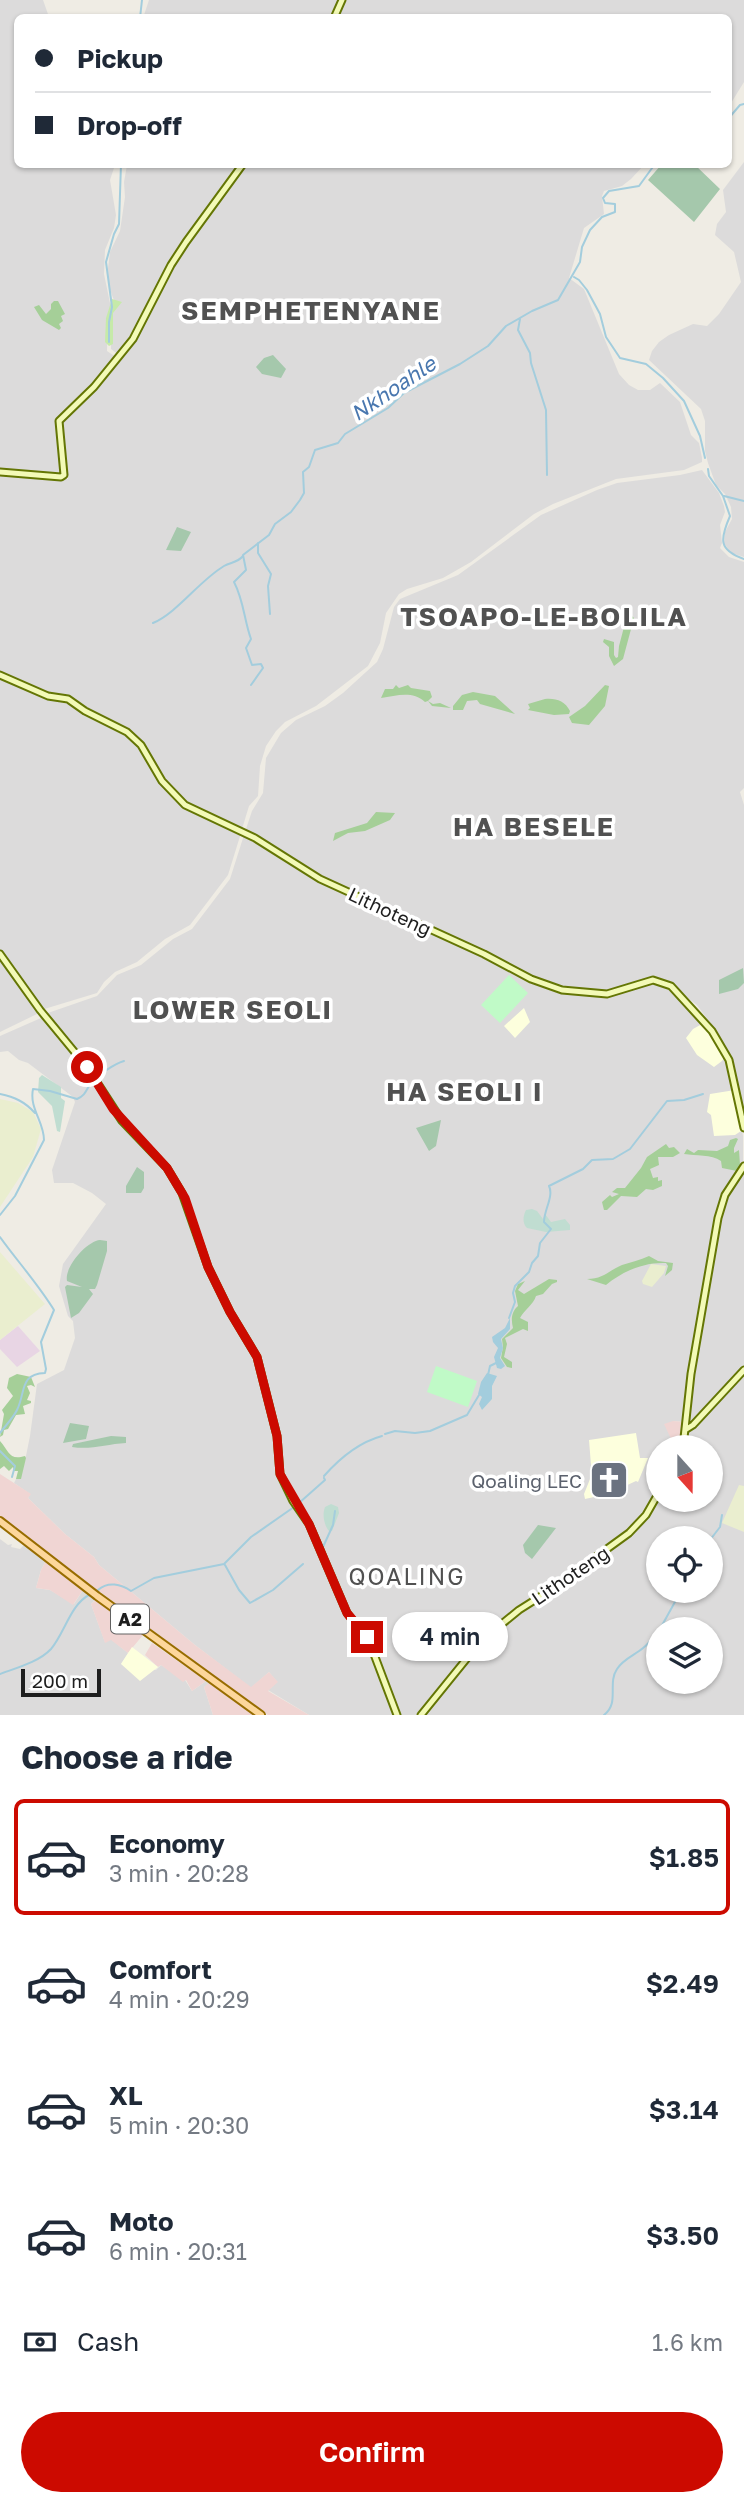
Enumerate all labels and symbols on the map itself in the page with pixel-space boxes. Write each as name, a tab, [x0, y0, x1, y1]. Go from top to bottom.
district label: SEMPHETENYANE	[181, 295, 441, 326]
water label: Nkhoahle	[346, 349, 442, 426]
district label: TSOAPO-LE-BOLILA	[400, 601, 688, 632]
district label: HA BESELE	[453, 811, 615, 842]
street label: Lithoteng	[345, 882, 435, 940]
district label: LOWER SEOLI	[133, 994, 333, 1025]
route start	[71, 1051, 103, 1083]
district label: HA SEOLI I	[386, 1076, 544, 1107]
north arrow	[646, 1435, 723, 1512]
church icon: Qoaling LEC	[588, 1459, 630, 1501]
place label: Qoaling LEC	[471, 1469, 582, 1492]
street label: Lithoteng	[527, 1541, 613, 1609]
district label: QOALING	[348, 1562, 466, 1590]
road number: A2	[111, 1604, 149, 1634]
callout: 4 min	[392, 1612, 507, 1662]
route end	[351, 1621, 383, 1653]
scale bar	[21, 1666, 102, 1698]

